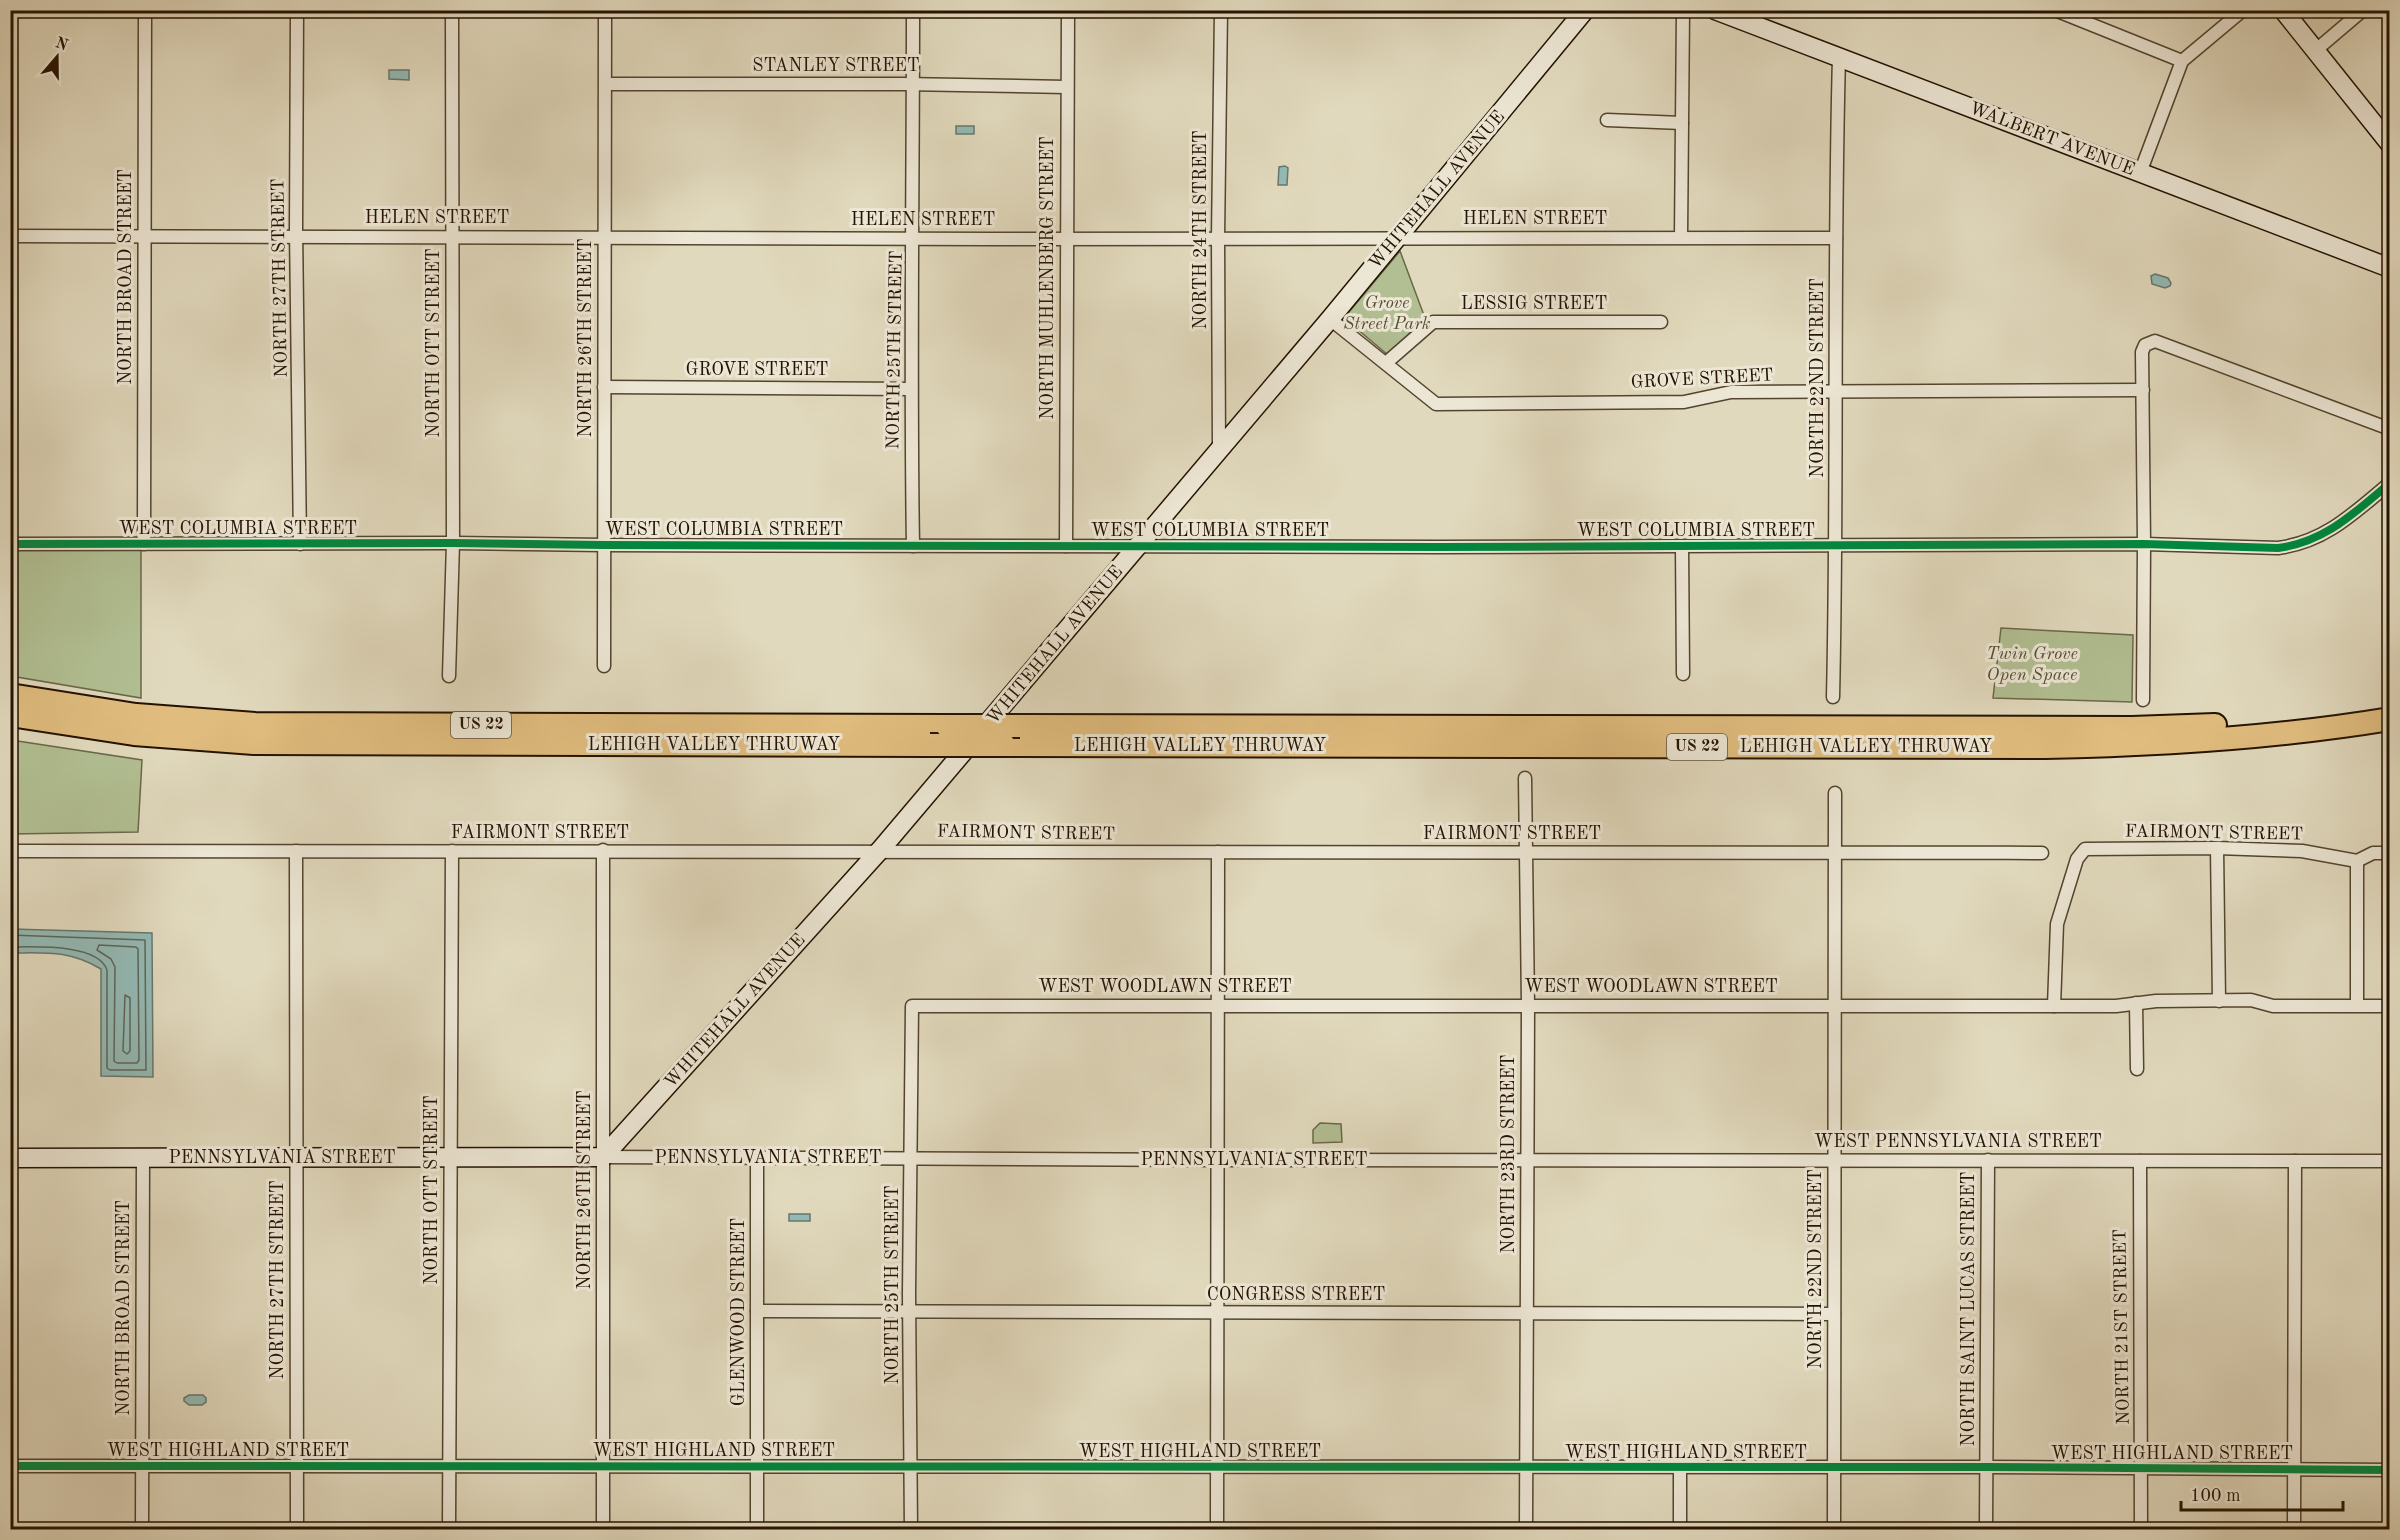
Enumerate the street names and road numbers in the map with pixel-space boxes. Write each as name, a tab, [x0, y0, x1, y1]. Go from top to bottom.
street label: STANLEY STREET	[752, 57, 920, 75]
street label: WALBERT AVENUE	[1967, 99, 2137, 179]
street label: WHITEHALL AVENUE	[1366, 107, 1508, 273]
street label: NORTH 24TH STREET	[1192, 131, 1210, 329]
street label: NORTH MUHLENBERG STREET	[1039, 136, 1057, 420]
street label: NORTH BROAD STREET	[117, 169, 135, 385]
street label: NORTH 27TH STREET	[269, 178, 291, 378]
street label: HELEN STREET	[365, 209, 509, 227]
street label: HELEN STREET	[1463, 210, 1607, 228]
street label: HELEN STREET	[851, 211, 995, 229]
street label: NORTH 26TH STREET	[577, 239, 595, 437]
street label: NORTH OTT STREET	[425, 248, 443, 438]
street label: NORTH 25TH STREET	[884, 250, 906, 450]
street label: NORTH 22ND STREET	[1809, 278, 1827, 478]
street label: LESSIG STREET	[1461, 295, 1607, 313]
street label: GROVE STREET	[686, 361, 828, 379]
street label: GROVE STREET	[1630, 366, 1774, 392]
street label: WEST COLUMBIA STREET	[119, 520, 357, 538]
street label: WEST COLUMBIA STREET	[605, 521, 843, 539]
street label: WEST COLUMBIA STREET	[1091, 522, 1329, 540]
street label: WEST COLUMBIA STREET	[1577, 522, 1815, 540]
street label: WHITEHALL AVENUE	[984, 562, 1126, 728]
road number: US 22	[451, 712, 511, 738]
road number: US 22	[1667, 734, 1727, 760]
street label: LEHIGH VALLEY THRUWAY	[588, 736, 840, 754]
street label: LEHIGH VALLEY THRUWAY	[1074, 737, 1326, 755]
street label: LEHIGH VALLEY THRUWAY	[1740, 738, 1992, 756]
street label: FAIRMONT STREET	[937, 822, 1115, 844]
street label: FAIRMONT STREET	[2125, 822, 2303, 844]
street label: FAIRMONT STREET	[451, 824, 629, 842]
street label: FAIRMONT STREET	[1423, 825, 1601, 843]
street label: WHITEHALL AVENUE	[661, 931, 809, 1091]
street label: WEST WOODLAWN STREET	[1038, 978, 1292, 996]
street label: WEST WOODLAWN STREET	[1524, 978, 1778, 996]
street label: NORTH 23RD STREET	[1500, 1055, 1518, 1253]
street label: NORTH 26TH STREET	[576, 1091, 594, 1289]
street label: NORTH OTT STREET	[423, 1095, 441, 1285]
street label: WEST PENNSYLVANIA STREET	[1814, 1133, 2102, 1151]
street label: PENNSYLVANIA STREET	[168, 1149, 396, 1167]
street label: PENNSYLVANIA STREET	[654, 1149, 882, 1167]
street label: PENNSYLVANIA STREET	[1140, 1151, 1368, 1169]
street label: NORTH 22ND STREET	[1807, 1169, 1825, 1369]
street label: NORTH SAINT LUCAS STREET	[1960, 1172, 1978, 1446]
street label: NORTH 27TH STREET	[269, 1181, 287, 1379]
street label: NORTH 25TH STREET	[884, 1186, 902, 1384]
street label: NORTH BROAD STREET	[115, 1200, 133, 1416]
street label: GLENWOOD STREET	[730, 1218, 748, 1406]
street label: NORTH 21ST STREET	[2111, 1229, 2133, 1425]
street label: CONGRESS STREET	[1207, 1286, 1385, 1304]
street label: WEST HIGHLAND STREET	[107, 1442, 349, 1460]
street label: WEST HIGHLAND STREET	[593, 1442, 835, 1460]
street label: WEST HIGHLAND STREET	[1079, 1443, 1321, 1461]
street label: WEST HIGHLAND STREET	[1565, 1444, 1807, 1462]
street label: WEST HIGHLAND STREET	[2051, 1445, 2293, 1463]

